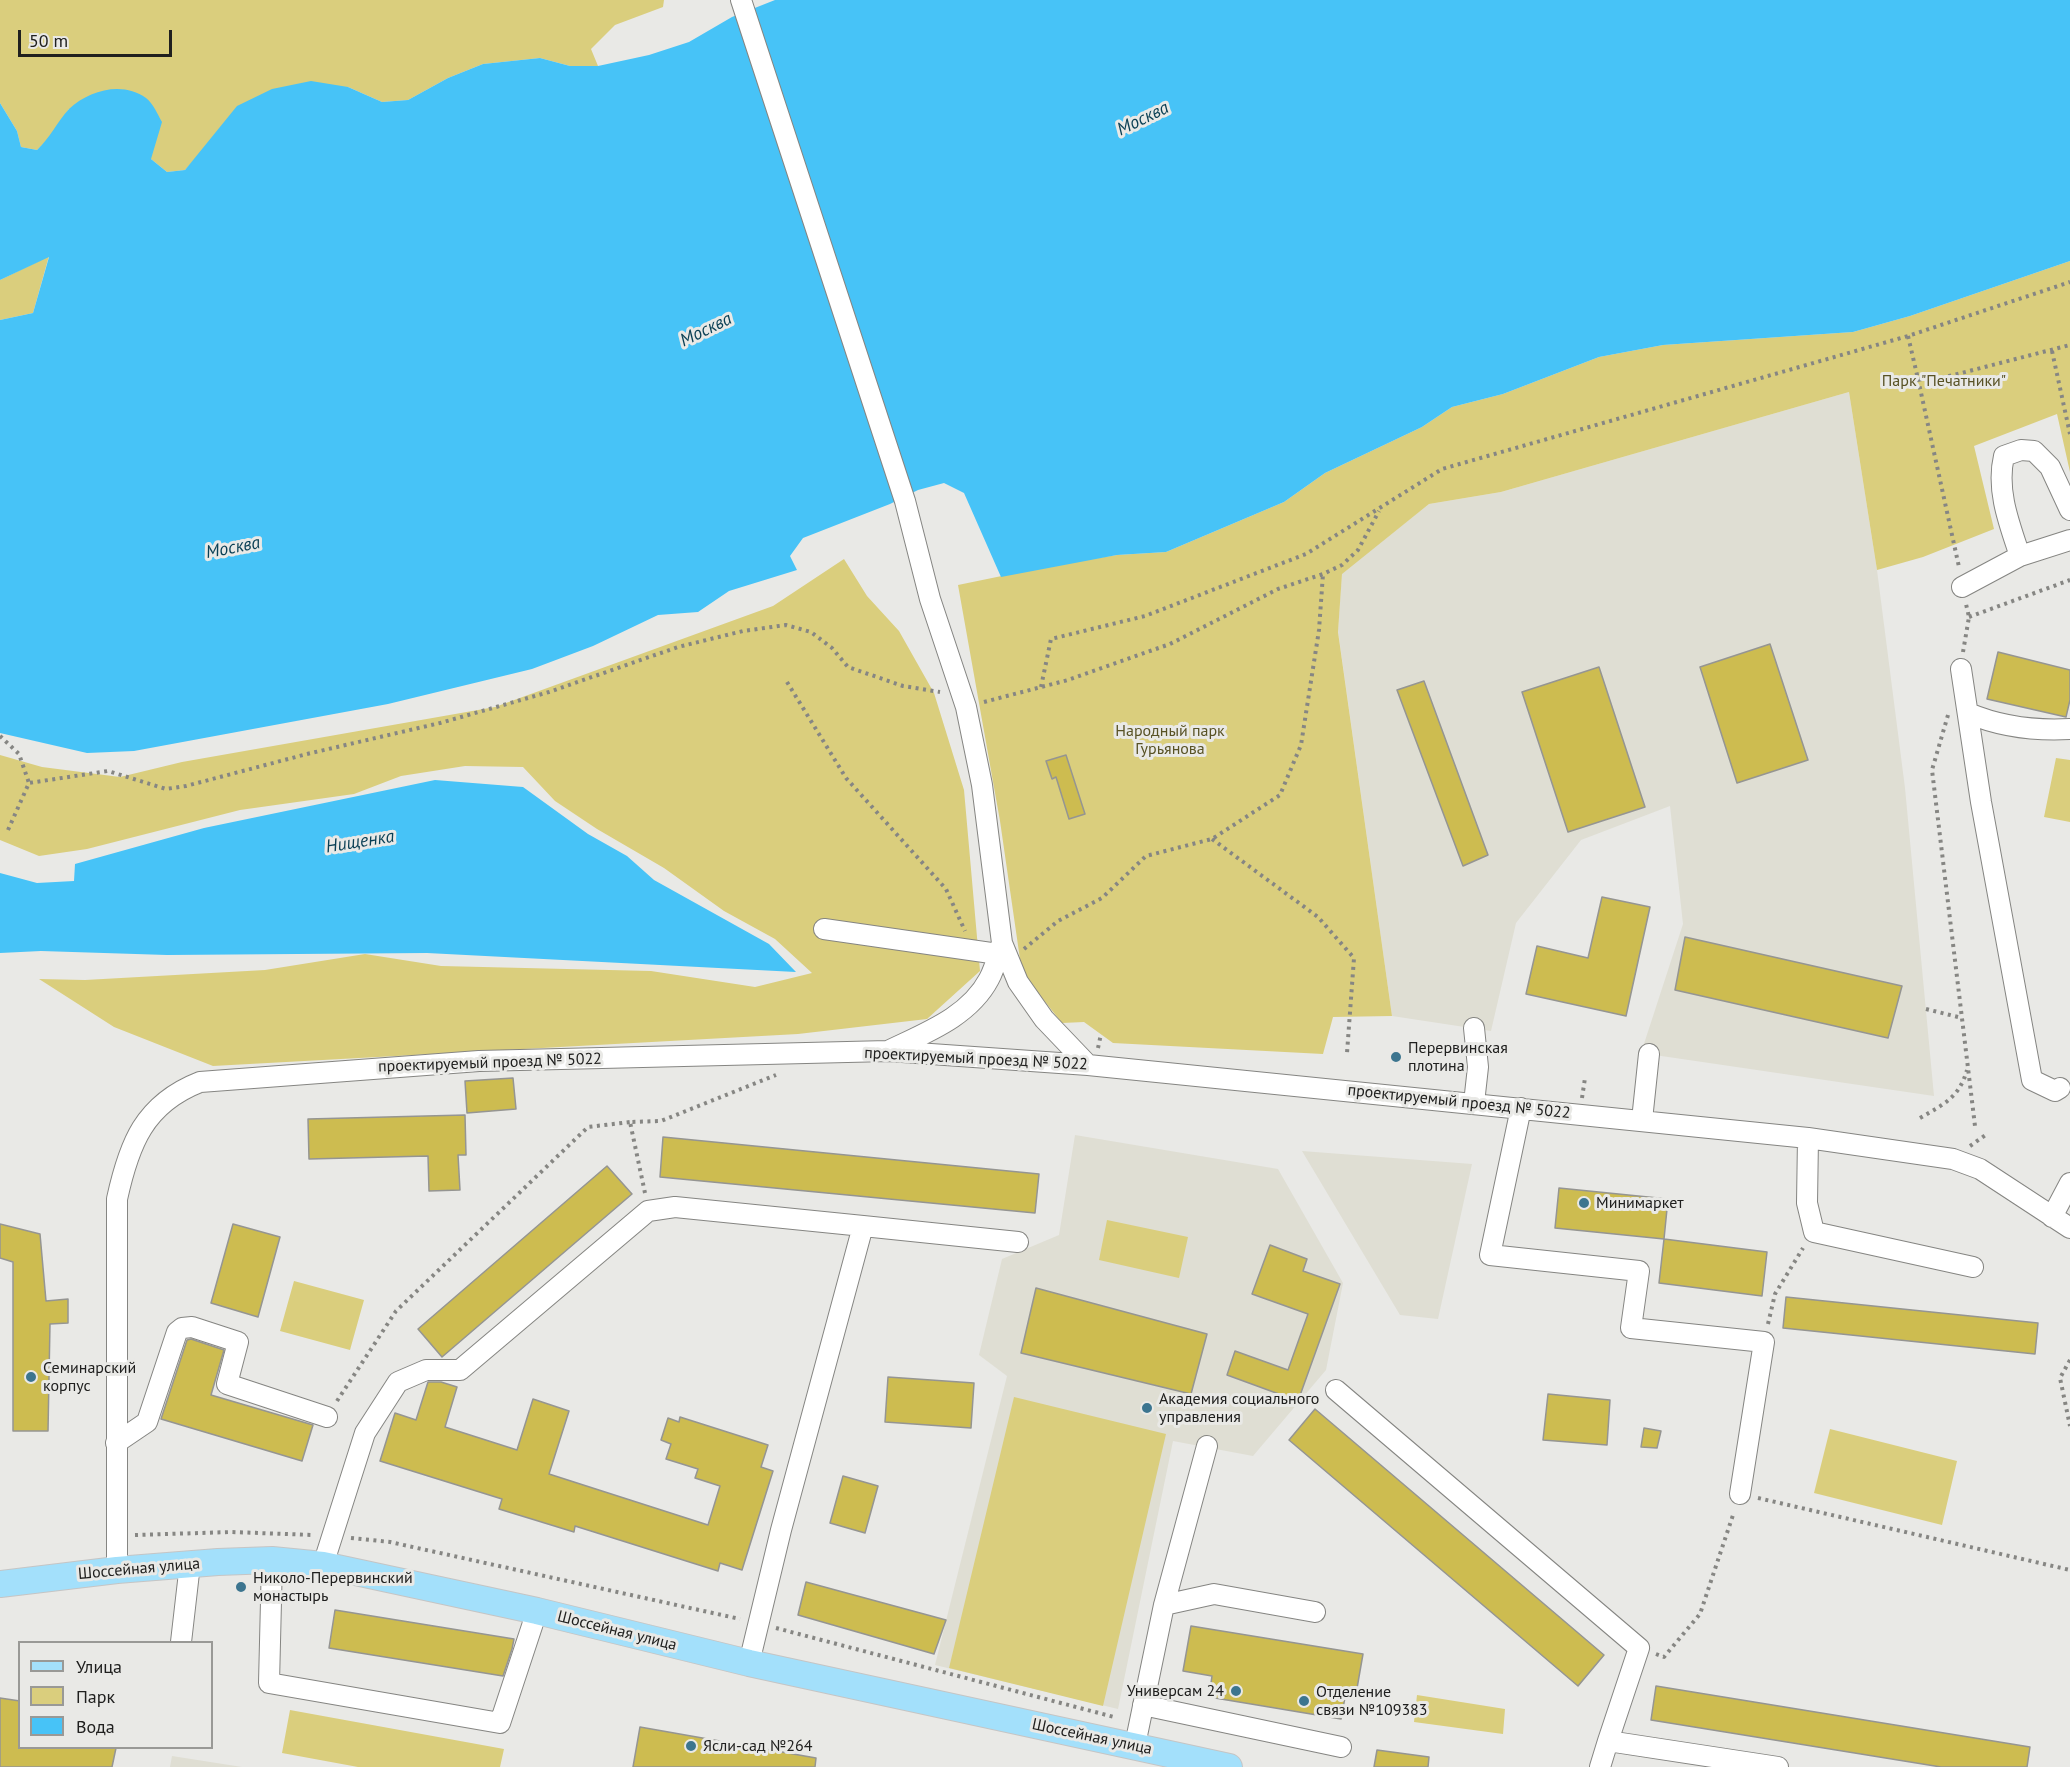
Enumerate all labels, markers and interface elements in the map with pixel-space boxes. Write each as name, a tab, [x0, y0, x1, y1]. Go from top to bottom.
scale bar	[21, 18, 176, 56]
text: 50 m	[29, 29, 68, 52]
water label: Москва	[1114, 97, 1172, 141]
water label: Москва	[677, 308, 735, 352]
park label: Парк "Печатники"	[1882, 371, 2006, 391]
water label: Москва	[204, 532, 262, 564]
park label: Народный парк Гурьянова	[1115, 721, 1225, 759]
water label: Нищенка	[324, 826, 396, 858]
place label: Перервинская плотина	[1408, 1038, 1508, 1076]
street label: проектируемый проезд № 5022	[864, 1044, 1088, 1074]
street label: проектируемый проезд № 5022	[378, 1049, 602, 1077]
marker: Перервинская плотина	[1389, 1050, 1403, 1064]
street label: проектируемый проезд № 5022	[1347, 1081, 1571, 1123]
place label: Минимаркет	[1596, 1193, 1684, 1213]
marker: Минимаркет	[1577, 1196, 1591, 1210]
place label: Семинарский корпус	[43, 1358, 136, 1396]
marker: Семинарский корпус	[24, 1370, 38, 1384]
place label: Академия социального управления	[1159, 1389, 1319, 1427]
marker: Академия социального управления	[1140, 1401, 1154, 1415]
street label: Шоссейная улица	[77, 1554, 201, 1584]
place label: Николо-Перервинский монастырь	[253, 1568, 413, 1606]
marker: Николо-Перервинский монастырь	[234, 1580, 248, 1594]
street label: Шоссейная улица	[555, 1607, 679, 1655]
legend	[18, 1641, 213, 1749]
text: Улица	[76, 1655, 122, 1678]
place label: Универсам 24	[1127, 1681, 1224, 1701]
place label: Отделение связи №109383	[1316, 1682, 1428, 1720]
marker: Универсам 24	[1229, 1684, 1243, 1698]
text: Парк	[76, 1685, 115, 1708]
marker: Отделение связи №109383	[1297, 1694, 1311, 1708]
text: Вода	[76, 1715, 115, 1738]
street label: Шоссейная улица	[1030, 1715, 1154, 1759]
place label: Ясли-сад №264	[703, 1736, 812, 1756]
marker: Ясли-сад №264	[684, 1739, 698, 1753]

